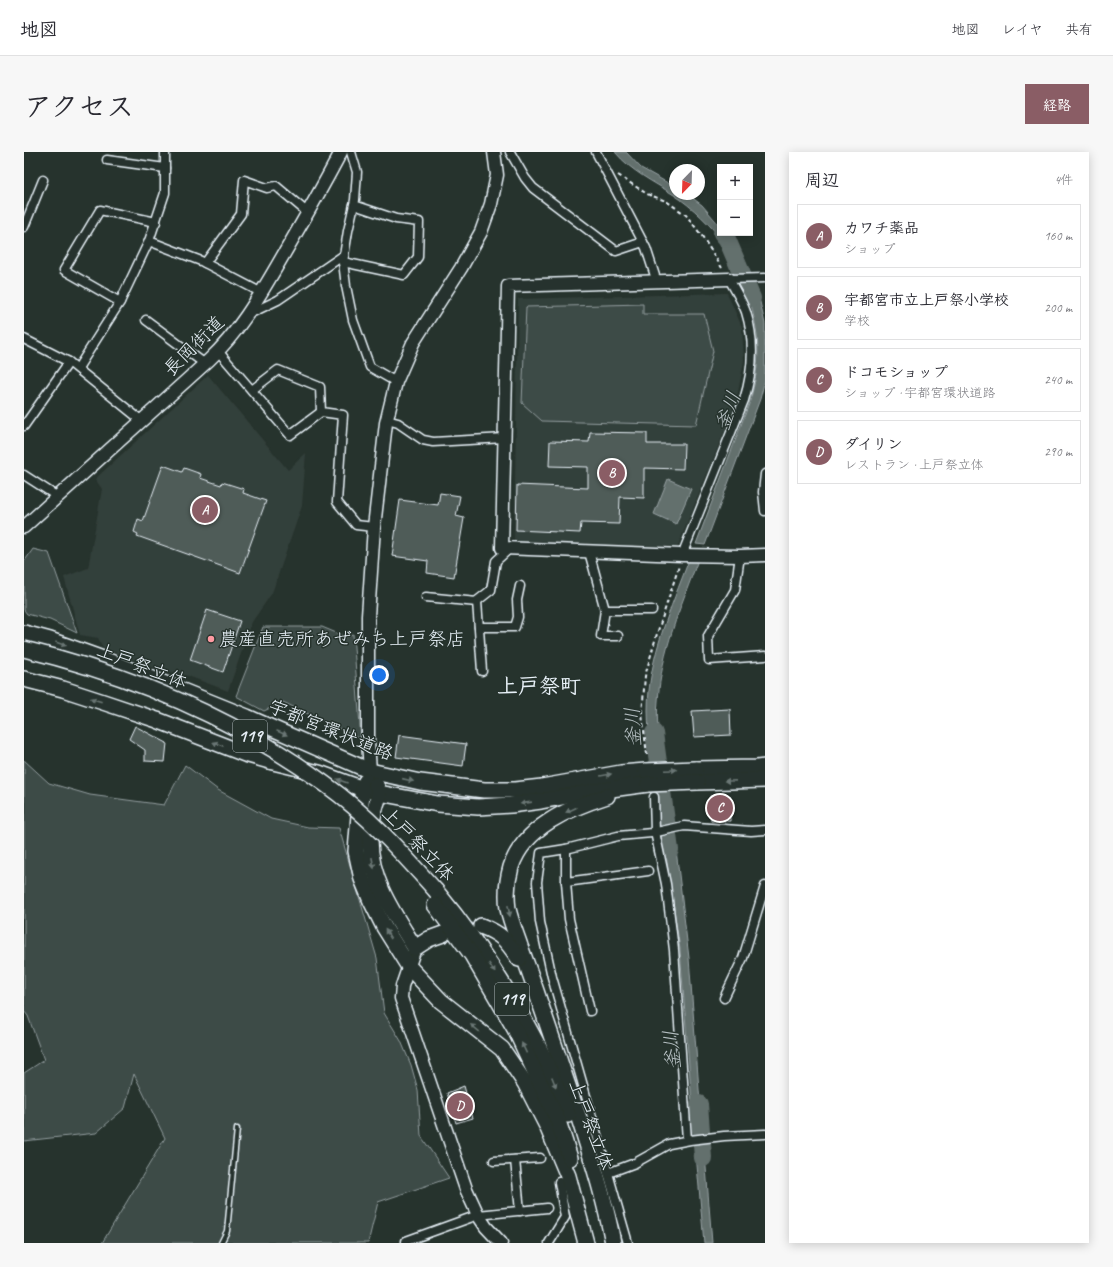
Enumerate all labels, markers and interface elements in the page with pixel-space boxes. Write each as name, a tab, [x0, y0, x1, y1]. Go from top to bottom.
text: 地図	[20, 18, 58, 42]
text: 地図	[952, 21, 980, 38]
text: レイヤ	[1002, 21, 1043, 38]
text: 共有	[1065, 21, 1093, 38]
button: 経路	[1025, 84, 1089, 124]
text: アクセス	[24, 89, 134, 124]
north arrow	[669, 164, 705, 200]
map controls	[717, 164, 753, 236]
button: +	[717, 164, 753, 200]
text: 周辺	[805, 170, 839, 191]
text: 4件	[1054, 172, 1073, 188]
button: −	[717, 200, 753, 236]
text: カワチ薬品	[844, 219, 919, 238]
text: A	[816, 228, 822, 244]
text: 160 m	[1044, 228, 1072, 244]
text: ショップ	[844, 241, 895, 257]
text: 宇都宮市立上戸祭小学校	[844, 291, 1009, 310]
text: B	[816, 300, 822, 316]
text: 200 m	[1044, 300, 1072, 316]
street label: 長岡街道	[159, 311, 229, 381]
text: 学校	[844, 313, 870, 329]
text: ドコモショップ	[844, 363, 948, 382]
text: C	[816, 372, 822, 388]
text: 240 m	[1044, 372, 1072, 388]
text: ショップ · 宇都宮環状道路	[844, 385, 995, 401]
water label: 釜川	[709, 388, 747, 434]
text: ダイリン	[844, 435, 903, 454]
text: D	[815, 444, 823, 460]
text: 290 m	[1044, 444, 1072, 460]
text: レストラン · 上戸祭立体	[844, 457, 984, 473]
pin: B	[599, 458, 625, 488]
pin: A	[192, 495, 218, 525]
place label: 農産直売所あぜみち上戸祭店	[219, 627, 465, 651]
marker: 農産直売所あぜみち上戸祭店	[206, 634, 216, 644]
street label: 上戸祭立体	[93, 638, 191, 694]
one-way arrow	[56, 642, 68, 648]
your location	[369, 665, 389, 685]
district label: 上戸祭町	[497, 673, 581, 699]
street label: 宇都宮環状道路	[265, 694, 397, 766]
one-way arrow	[89, 697, 101, 703]
water label: 釜川	[619, 706, 647, 748]
road number: 119	[233, 720, 267, 752]
one-way arrow	[277, 730, 289, 736]
one-way arrow	[211, 740, 223, 746]
one-way arrow	[665, 767, 678, 773]
one-way arrow	[600, 772, 612, 778]
one-way arrow	[402, 777, 415, 783]
one-way arrow	[336, 778, 348, 784]
one-way arrow	[723, 778, 736, 784]
pin: C	[707, 793, 733, 823]
one-way arrow	[520, 800, 532, 806]
street label: 上戸祭立体	[376, 801, 460, 887]
one-way arrow	[565, 806, 577, 813]
one-way arrow	[370, 857, 376, 869]
one-way arrow	[506, 905, 512, 917]
one-way arrow	[385, 928, 392, 940]
one-way arrow	[488, 963, 496, 973]
road number: 119	[495, 983, 529, 1015]
one-way arrow	[470, 1024, 481, 1032]
water label: 釜川	[658, 1029, 686, 1071]
one-way arrow	[521, 1042, 527, 1053]
one-way arrow	[552, 1076, 558, 1088]
street label: 上戸祭立体	[563, 1076, 619, 1174]
pin: D	[447, 1091, 473, 1121]

